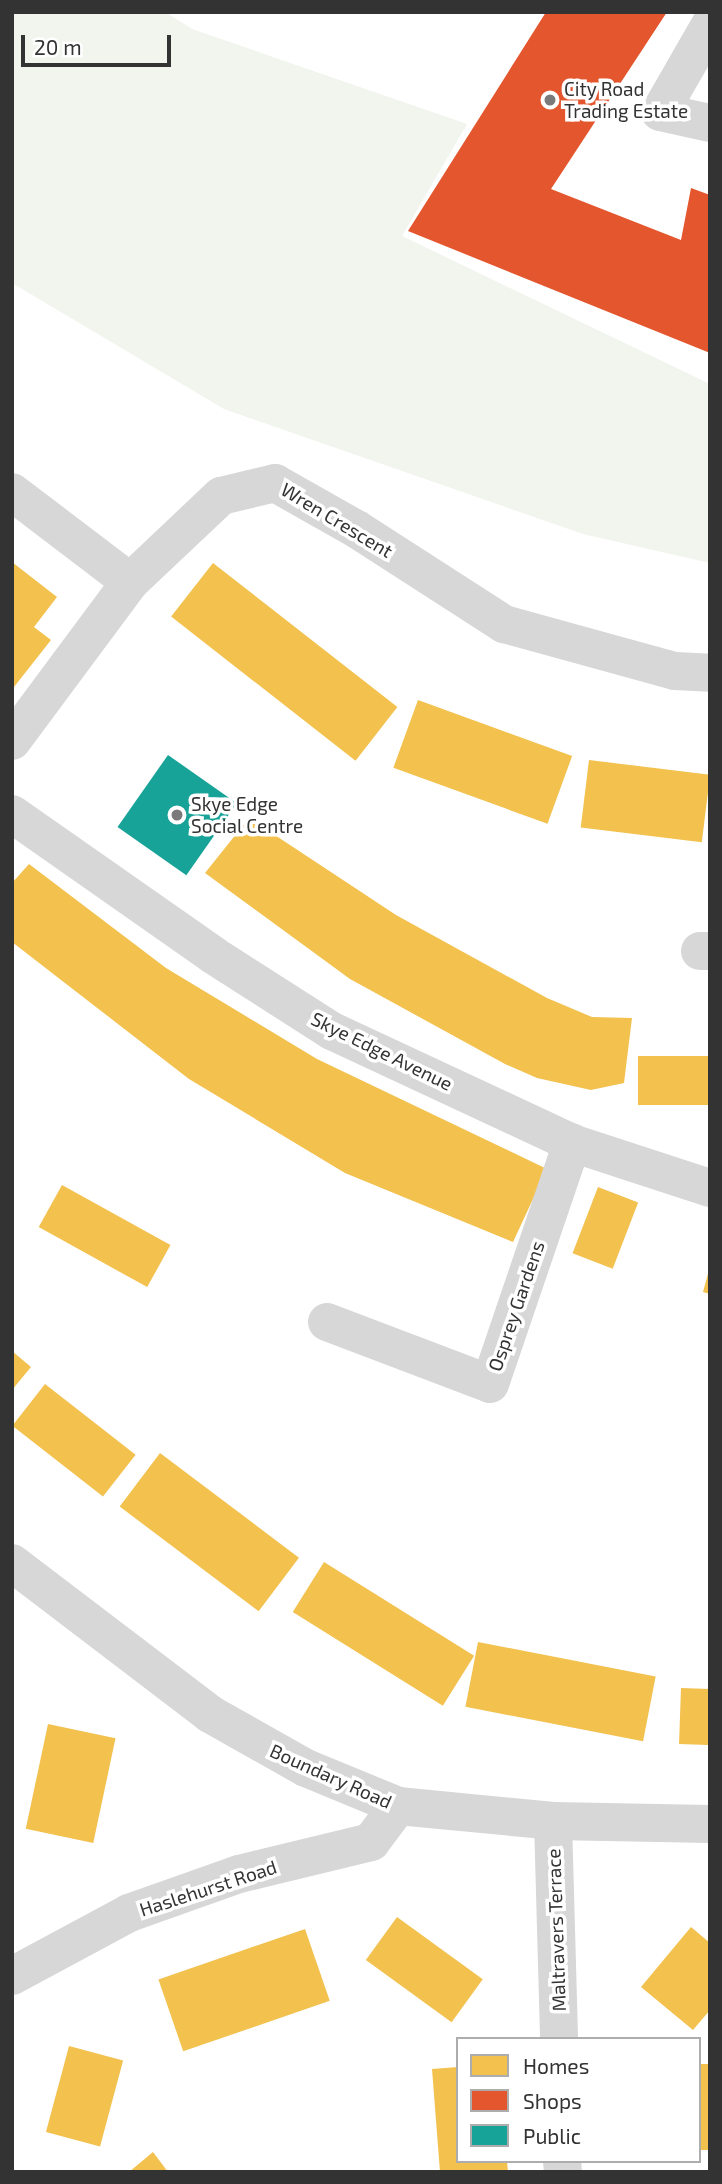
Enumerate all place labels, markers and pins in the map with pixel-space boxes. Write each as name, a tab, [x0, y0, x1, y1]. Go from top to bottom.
place label: City Road Trading Estate	[564, 78, 688, 122]
marker: City Road Trading Estate	[542, 92, 558, 108]
place label: Skye Edge Social Centre	[191, 793, 304, 837]
marker: Skye Edge Social Centre	[169, 807, 185, 823]

